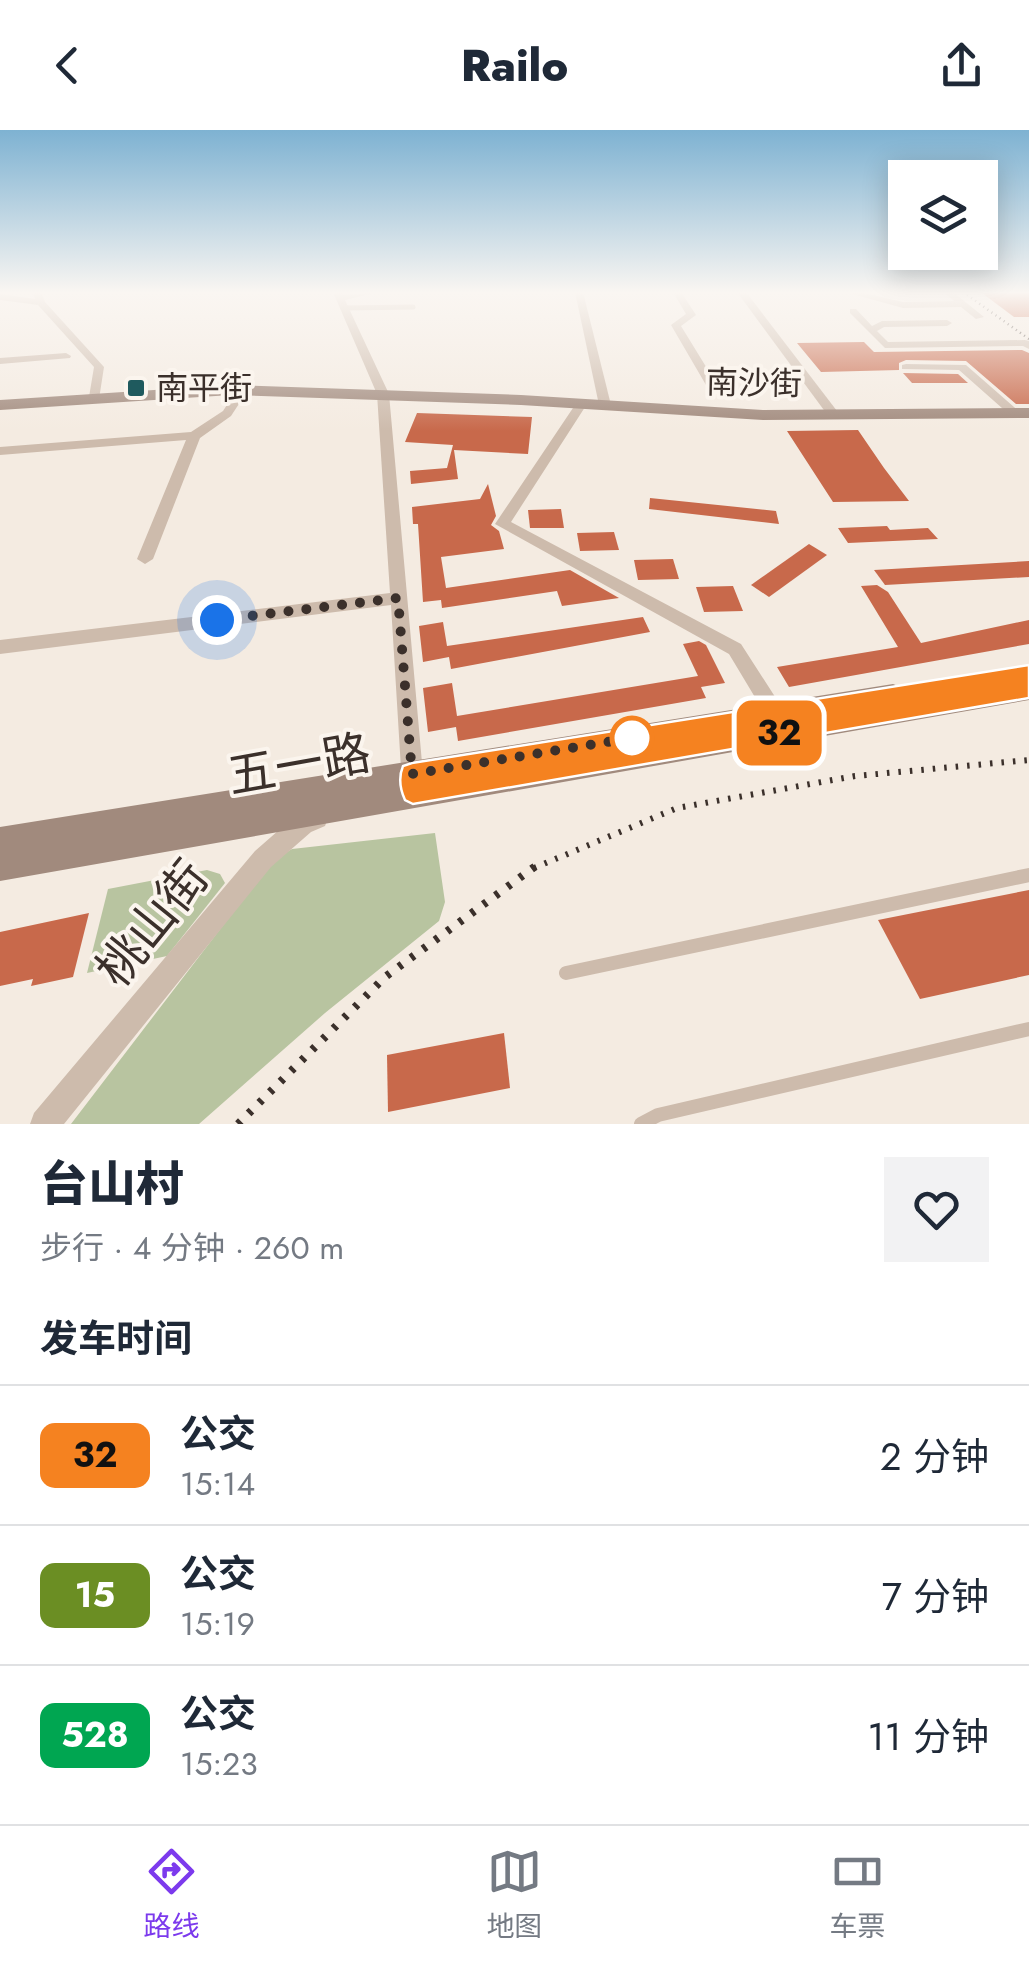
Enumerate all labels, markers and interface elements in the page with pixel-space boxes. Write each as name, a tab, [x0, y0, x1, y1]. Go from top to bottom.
text: Railo	[461, 33, 568, 98]
icon: back	[40, 38, 95, 93]
icon: share	[934, 38, 989, 93]
map controls	[888, 160, 998, 270]
button: layers	[888, 160, 998, 270]
street label: 南沙街	[706, 359, 802, 407]
place label: 南平街	[156, 365, 252, 411]
marker: 南平街	[125, 377, 147, 399]
your location	[192, 595, 242, 645]
line badge: 32	[734, 700, 824, 766]
text: 32	[757, 708, 801, 758]
unlabelled marker	[611, 717, 653, 759]
street label: 五一路	[222, 718, 376, 811]
street label: 桃山街	[80, 846, 225, 1001]
text: 台山村	[40, 1150, 184, 1219]
button: heart	[884, 1157, 989, 1262]
text: 步行 · 4 分钟 · 260 m	[40, 1225, 344, 1271]
text: 发车时间	[40, 1311, 192, 1366]
text: 公交	[180, 1406, 256, 1461]
text: 2 分钟	[880, 1429, 989, 1484]
text: 32	[73, 1430, 117, 1480]
text: 15:14	[180, 1461, 255, 1507]
text: 公交	[180, 1546, 256, 1601]
text: 7 分钟	[882, 1569, 989, 1624]
text: 15	[75, 1570, 115, 1620]
text: 15:19	[180, 1601, 255, 1647]
text: 公交	[180, 1686, 256, 1741]
text: 11 分钟	[867, 1709, 989, 1764]
text: 528	[61, 1710, 129, 1760]
text: 15:23	[180, 1741, 258, 1787]
tab: 路线	[143, 1844, 200, 1947]
tab: 地图	[486, 1844, 543, 1947]
tab: 车票	[829, 1844, 886, 1947]

